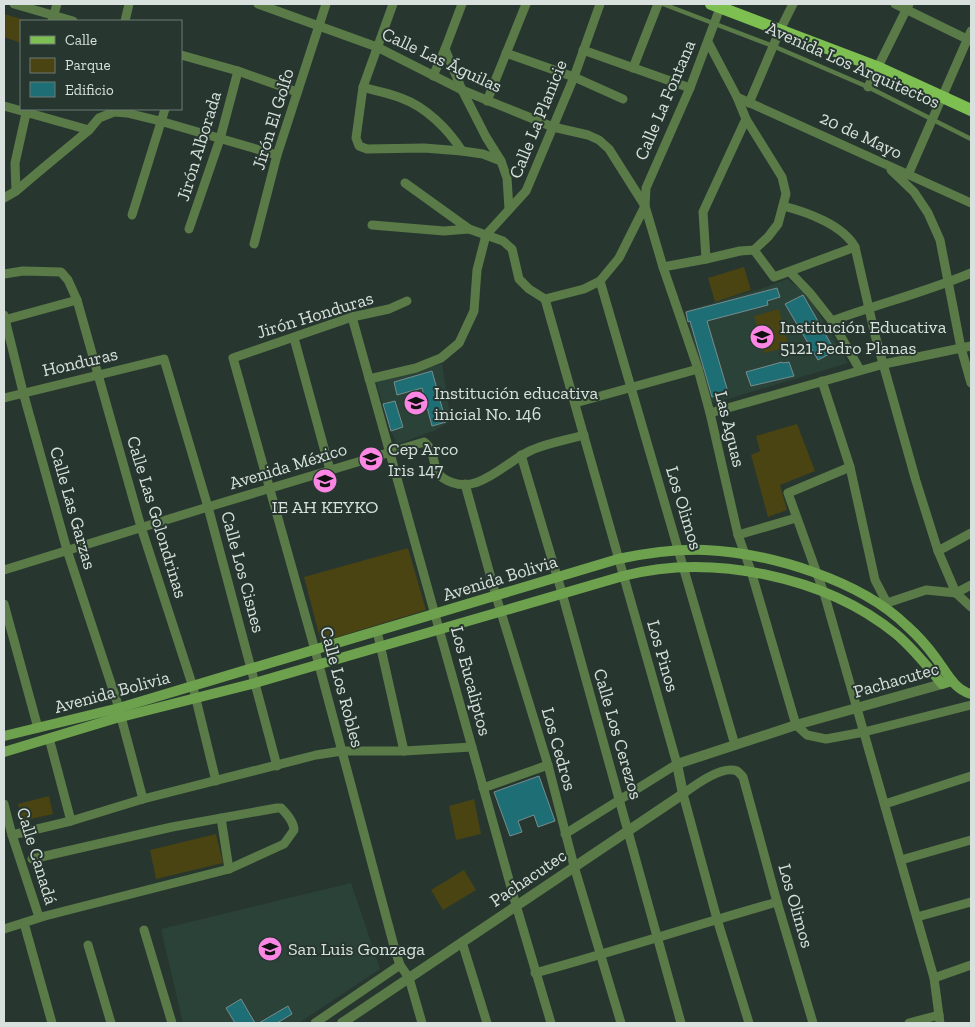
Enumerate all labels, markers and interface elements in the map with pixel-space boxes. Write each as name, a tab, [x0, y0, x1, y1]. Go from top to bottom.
street label: Avenida Los Arquitectos	[763, 17, 943, 113]
legend	[20, 20, 182, 110]
street label: Calle Las Águilas	[378, 23, 506, 98]
text: Calle	[65, 31, 97, 49]
street label: Calle La Fontana	[630, 36, 700, 164]
text: Parque	[65, 56, 111, 74]
street label: Calle La Planicie	[504, 56, 572, 182]
street label: Jirón El Golfo	[247, 66, 299, 172]
text: Edificio	[65, 81, 114, 99]
street label: Jirón Alborada	[172, 88, 226, 204]
street label: 20 de Mayo	[816, 106, 906, 164]
street label: Jirón Honduras	[254, 287, 376, 343]
place label: Institución Educativa 5121 Pedro Planas	[780, 316, 947, 359]
school or university icon: Institución Educativa 5121 Pedro Planas	[749, 324, 775, 350]
street label: Honduras	[40, 343, 120, 381]
place label: Institución educativa inicial No. 146	[434, 382, 599, 425]
street label: Las Aguas	[710, 389, 750, 470]
school or university icon: Institución educativa inicial No. 146	[403, 390, 429, 416]
street label: Calle Las Golondrinas	[122, 433, 192, 601]
street label: Avenida México	[227, 438, 349, 494]
place label: Cep Arco Iris 147	[388, 438, 458, 481]
street label: Calle Las Garzas	[45, 444, 101, 572]
school or university icon: Cep Arco Iris 147	[358, 446, 384, 472]
street label: Los Olimos	[661, 463, 707, 553]
school or university icon: IE AH KEYKO	[312, 468, 338, 494]
place label: IE AH KEYKO	[272, 496, 378, 518]
street label: Calle Los Cisnes	[216, 509, 270, 635]
street label: Avenida Bolivia	[440, 550, 560, 606]
street label: Los Pinos	[642, 617, 684, 695]
street label: Calle Los Robles	[315, 624, 369, 750]
street label: Los Eucaliptos	[446, 624, 496, 738]
street label: Pachacutec	[851, 657, 941, 703]
street label: Avenida Bolivia	[52, 666, 172, 718]
street label: Calle Los Cerezos	[589, 666, 647, 802]
street label: Los Cedros	[537, 705, 581, 793]
street label: Calle Canadá	[12, 805, 62, 907]
street label: Pachacutec	[485, 844, 571, 912]
street label: Los Olimos	[774, 861, 819, 951]
school or university icon: San Luis Gonzaga	[257, 936, 283, 962]
place label: San Luis Gonzaga	[288, 938, 425, 960]

